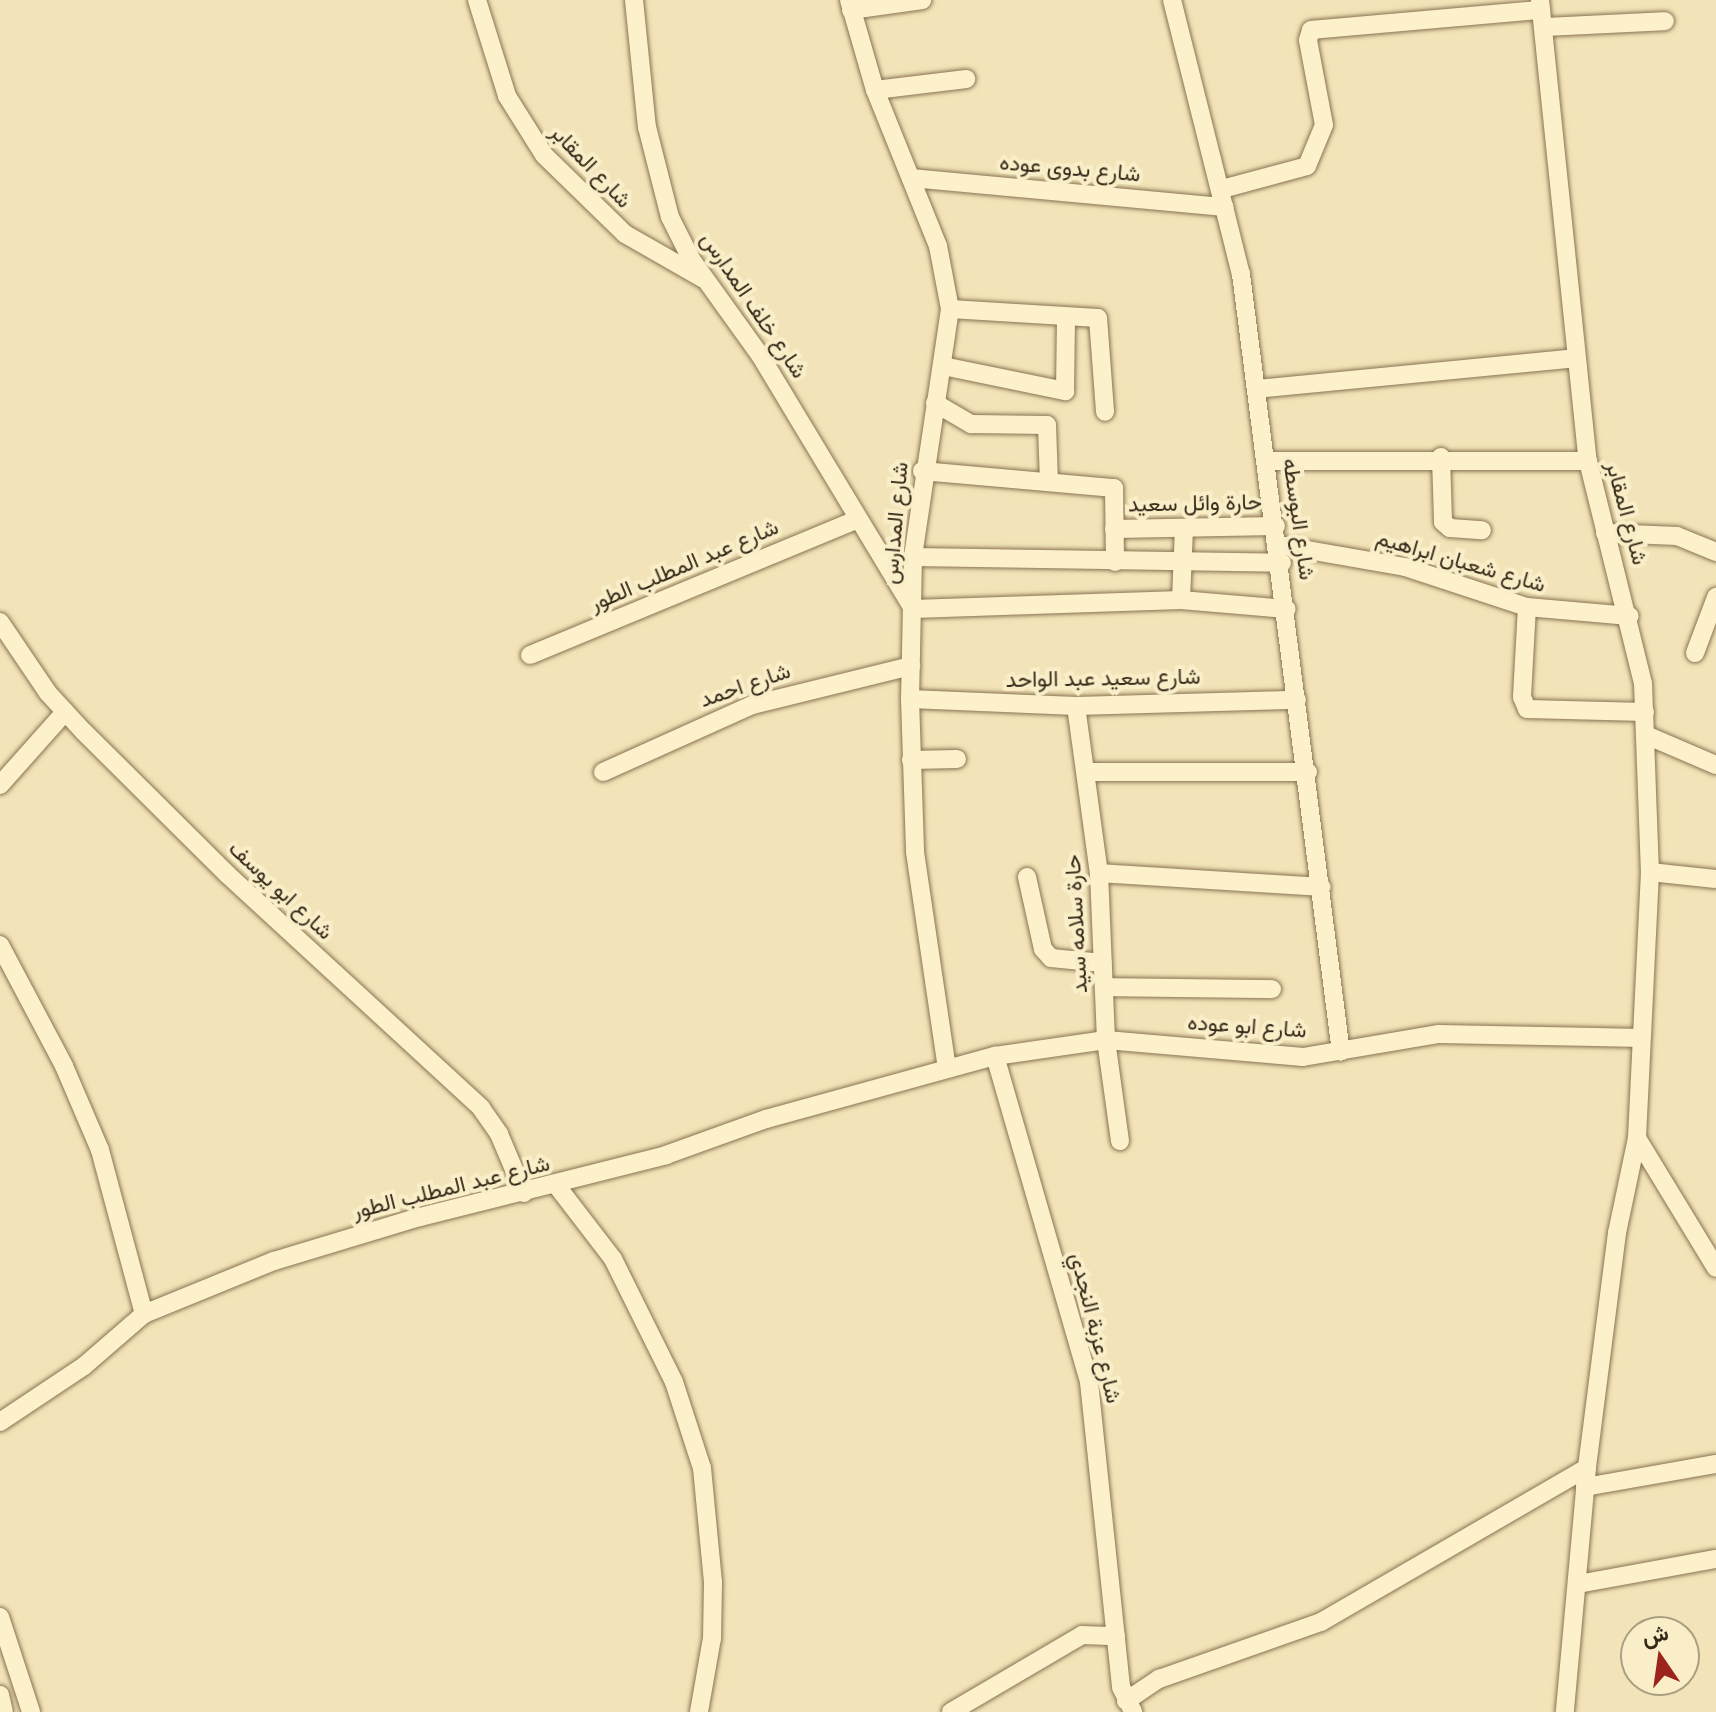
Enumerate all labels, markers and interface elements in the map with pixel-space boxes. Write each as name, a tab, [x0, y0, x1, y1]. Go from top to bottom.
street label: شارع المقابر	[545, 119, 637, 213]
street label: شارع بدوى عوده	[998, 149, 1142, 187]
street label: شارع خلف المدارس	[695, 227, 813, 383]
street label: شارع البوسطه	[1277, 457, 1321, 581]
street label: شارع المقابر	[1601, 458, 1653, 568]
street label: شارع المدارس	[877, 461, 913, 585]
street label: حارة وائل سعيد	[1128, 489, 1262, 517]
street label: شارع عبد المطلب الطور	[586, 513, 782, 617]
street label: شارع شعبان ابراهيم	[1373, 524, 1549, 598]
street label: شارع احمد	[696, 657, 794, 713]
street label: شارع سعيد عبد الواحد	[1005, 663, 1201, 693]
street label: شارع ابو يوسف	[223, 835, 339, 945]
street label: حارة سلامه سيد	[1059, 854, 1093, 994]
street label: شارع ابو عوده	[1187, 1009, 1307, 1043]
street label: شارع عبد المطلب الطور	[350, 1150, 552, 1224]
street label: شارع عزبة النجدي	[1065, 1250, 1127, 1406]
north arrow	[1620, 1616, 1700, 1696]
text: ش	[1639, 1618, 1671, 1651]

